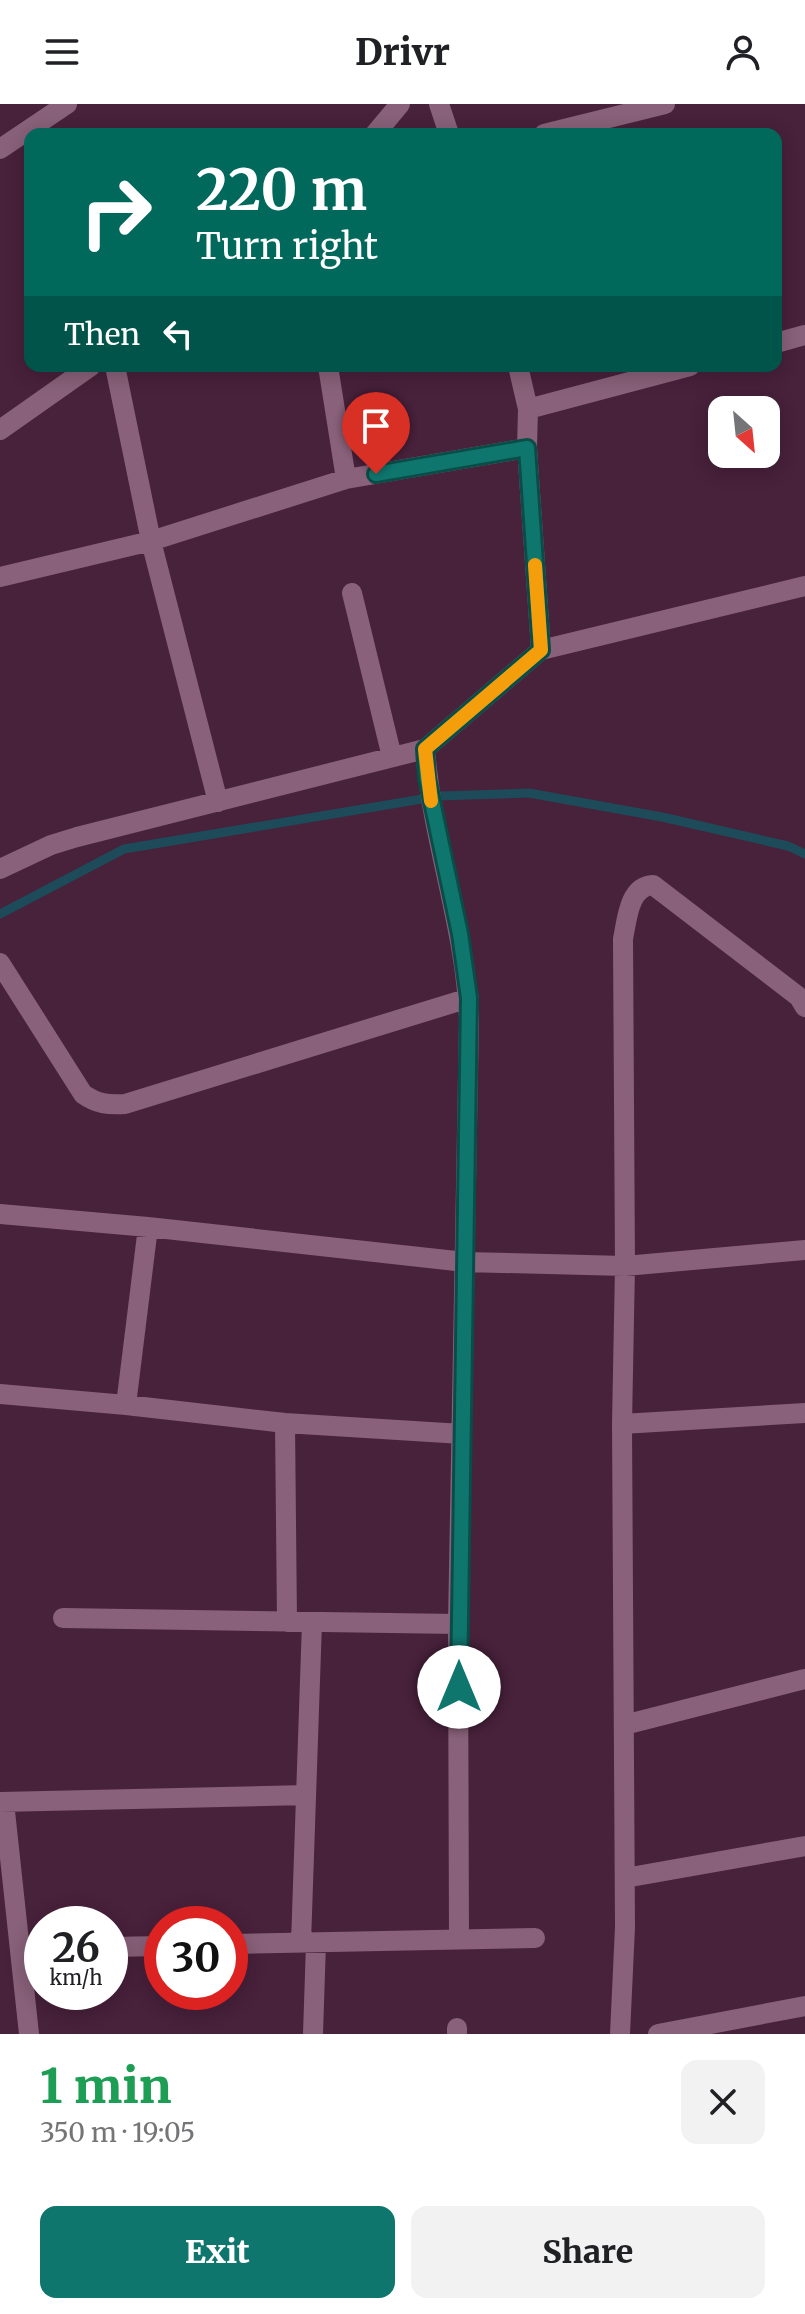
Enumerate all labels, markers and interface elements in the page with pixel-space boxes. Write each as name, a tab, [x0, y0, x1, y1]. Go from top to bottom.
icon: menu	[40, 30, 84, 74]
text: Drivr	[355, 30, 450, 75]
icon: person	[721, 30, 765, 74]
text: 220 m	[196, 155, 367, 225]
icon: right	[64, 160, 168, 264]
text: Turn right	[196, 224, 378, 269]
icon: left	[156, 312, 200, 356]
text: Then	[64, 315, 140, 353]
pin	[342, 392, 410, 474]
north arrow	[708, 396, 780, 468]
map controls	[708, 396, 780, 468]
icon: arrive	[354, 404, 398, 448]
position arrow	[417, 1645, 501, 1729]
speed limit sign: 30	[144, 1906, 248, 2010]
text: 26	[52, 1923, 100, 1973]
text: km/h	[50, 1965, 102, 1990]
text: 1 min	[40, 2056, 172, 2116]
button: close	[681, 2060, 765, 2144]
text: 350 m · 19:05	[40, 2116, 195, 2149]
button: Exit	[40, 2206, 395, 2298]
button: Share	[411, 2206, 765, 2298]

